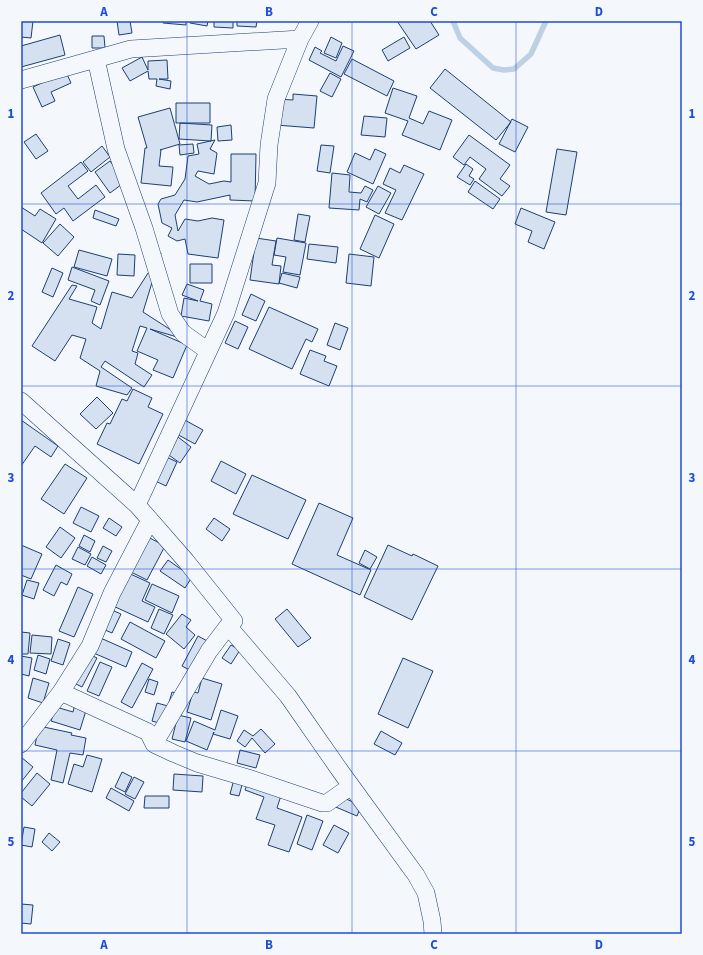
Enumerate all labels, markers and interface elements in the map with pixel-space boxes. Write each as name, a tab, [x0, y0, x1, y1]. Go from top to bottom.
text: A	[99, 3, 108, 21]
text: B	[265, 3, 273, 21]
text: C	[430, 3, 438, 21]
text: D	[595, 3, 603, 21]
text: 1	[8, 105, 15, 123]
text: 1	[689, 105, 696, 123]
text: 2	[8, 287, 15, 305]
text: 2	[689, 287, 696, 305]
text: 3	[8, 469, 15, 487]
text: 3	[689, 469, 696, 487]
text: 4	[8, 651, 15, 669]
text: 4	[689, 651, 696, 669]
text: 5	[8, 833, 15, 851]
text: 5	[689, 833, 696, 851]
text: A	[99, 936, 108, 954]
text: B	[265, 936, 273, 954]
text: C	[430, 936, 438, 954]
text: D	[595, 936, 603, 954]

